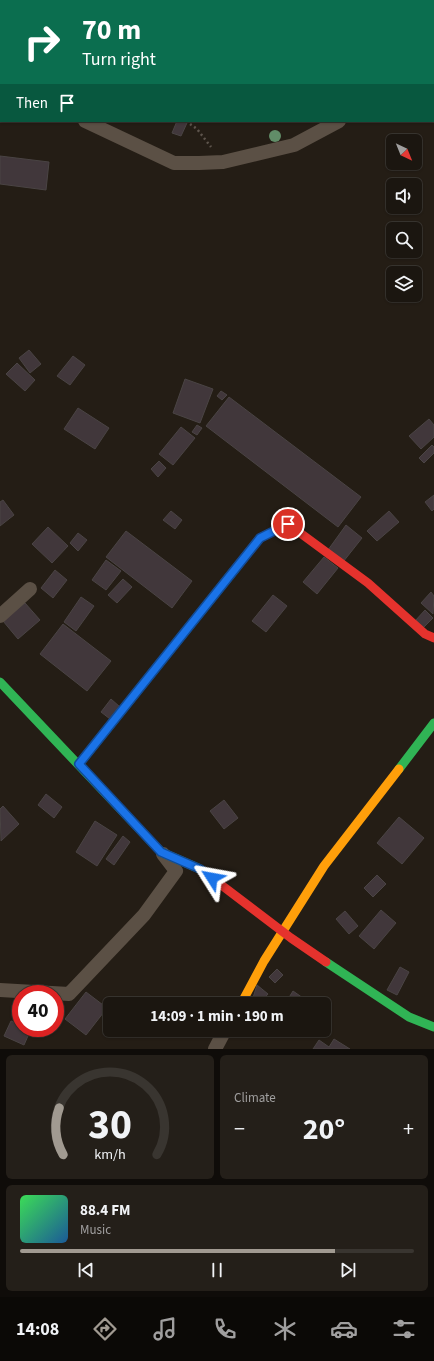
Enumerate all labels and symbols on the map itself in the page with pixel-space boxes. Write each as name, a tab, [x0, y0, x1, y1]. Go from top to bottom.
north arrow	[386, 134, 422, 170]
pin	[271, 507, 305, 541]
position arrow	[191, 857, 233, 899]
speed limit sign: 40	[12, 985, 64, 1037]

